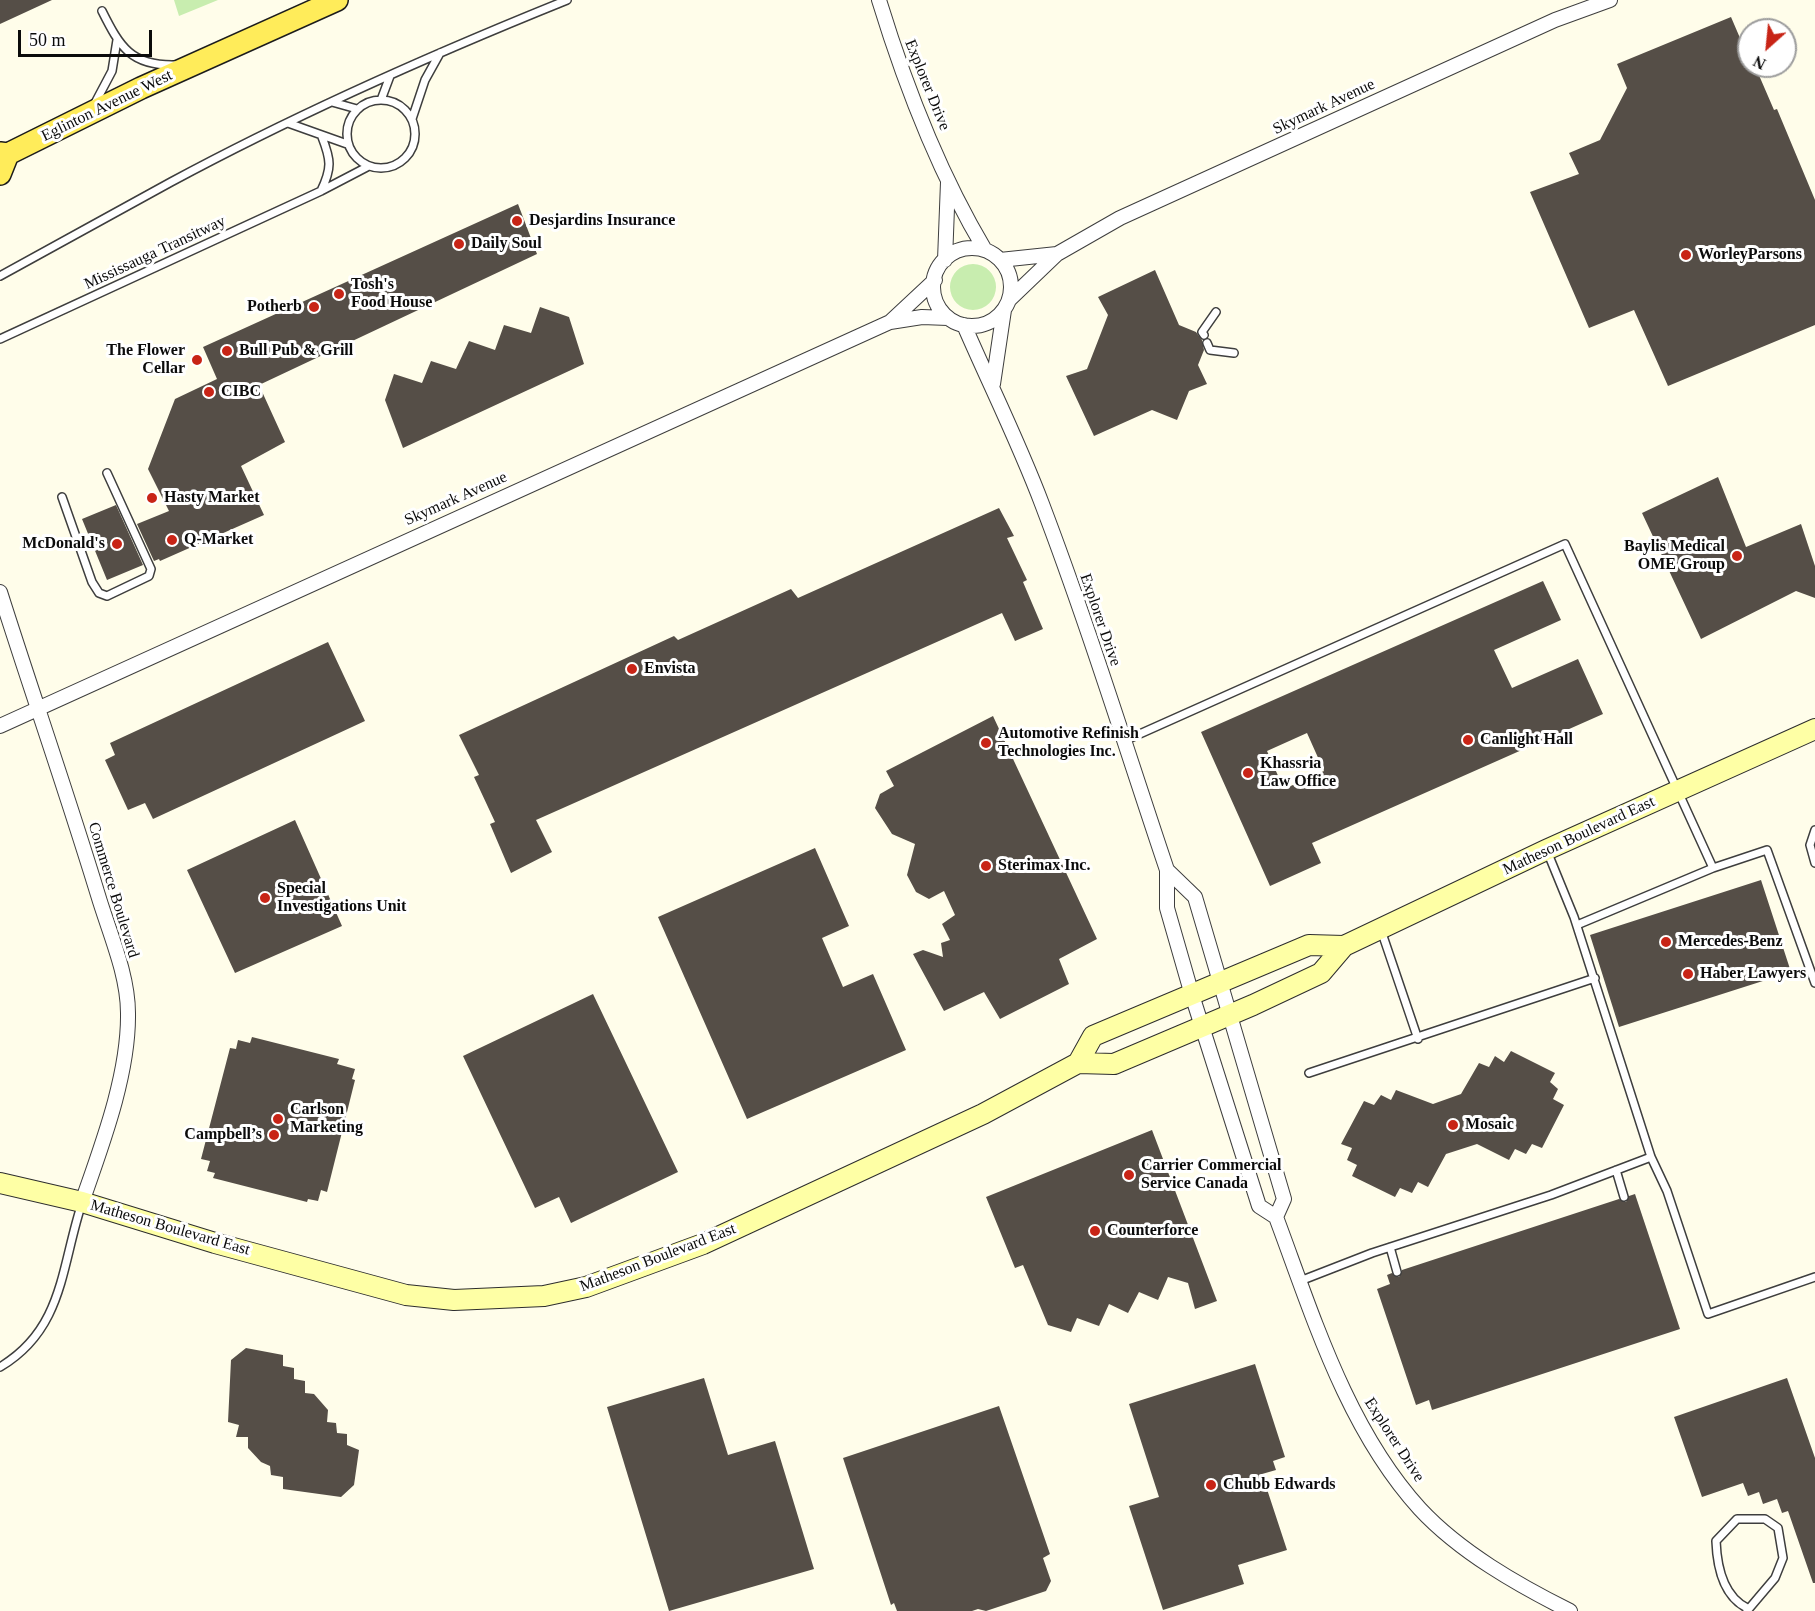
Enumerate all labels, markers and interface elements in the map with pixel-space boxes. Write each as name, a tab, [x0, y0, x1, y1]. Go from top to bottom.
scale bar	[21, 18, 154, 56]
north arrow	[1737, 18, 1797, 78]
text: 50 m	[29, 30, 66, 50]
street label: Explorer Drive	[900, 37, 954, 133]
text: N	[1750, 53, 1769, 73]
street label: Eglinton Avenue West	[38, 66, 176, 146]
street label: Skymark Avenue	[1270, 75, 1378, 139]
place label: Desjardins Insurance	[529, 211, 675, 231]
street label: Mississauga Transitway	[81, 212, 229, 294]
marker: Desjardins Insurance	[510, 214, 524, 228]
place label: Daily Soul	[471, 234, 542, 254]
marker: Daily Soul	[452, 237, 466, 251]
place label: WorleyParsons	[1698, 245, 1802, 265]
marker: WorleyParsons	[1679, 248, 1693, 262]
place label: Tosh's Food House	[351, 275, 432, 313]
marker: Tosh's Food House	[332, 287, 346, 301]
place label: Potherb	[247, 297, 302, 317]
marker: Potherb	[307, 300, 321, 314]
place label: The Flower Cellar	[106, 341, 185, 379]
place label: Bull Pub & Grill	[239, 341, 353, 361]
marker: Bull Pub & Grill	[220, 344, 234, 358]
marker: The Flower Cellar	[190, 353, 204, 367]
place label: CIBC	[221, 382, 261, 402]
marker: CIBC	[202, 385, 216, 399]
street label: Skymark Avenue	[402, 468, 510, 530]
place label: Hasty Market	[164, 488, 260, 508]
marker: Hasty Market	[145, 491, 159, 505]
place label: Q-Market	[184, 530, 253, 550]
marker: Q-Market	[165, 533, 179, 547]
place label: McDonald's	[22, 534, 105, 554]
marker: McDonald's	[110, 537, 124, 551]
place label: Baylis Medical OME Group	[1624, 537, 1725, 575]
marker: Baylis Medical OME Group	[1730, 549, 1744, 563]
street label: Explorer Drive	[1075, 571, 1125, 669]
place label: Envista	[644, 659, 696, 679]
marker: Envista	[625, 662, 639, 676]
place label: Automotive Refinish Technologies Inc.	[998, 724, 1139, 762]
place label: Canlight Hall	[1480, 730, 1573, 750]
marker: Canlight Hall	[1461, 733, 1475, 747]
marker: Automotive Refinish Technologies Inc.	[979, 736, 993, 750]
place label: Khassria Law Office	[1260, 754, 1336, 792]
marker: Khassria Law Office	[1241, 766, 1255, 780]
street label: Matheson Boulevard East	[1500, 792, 1658, 880]
street label: Commerce Boulevard	[83, 820, 143, 960]
place label: Sterimax Inc.	[998, 856, 1090, 876]
marker: Sterimax Inc.	[979, 859, 993, 873]
place label: Special Investigations Unit	[277, 879, 406, 917]
marker: Special Investigations Unit	[258, 891, 272, 905]
place label: Mercedes-Benz	[1678, 932, 1783, 952]
marker: Mercedes-Benz	[1659, 935, 1673, 949]
place label: Haber Lawyers	[1700, 964, 1806, 984]
marker: Haber Lawyers	[1681, 967, 1695, 981]
place label: Carlson Marketing	[290, 1100, 363, 1138]
marker: Carlson Marketing	[271, 1112, 285, 1126]
place label: Mosaic	[1465, 1115, 1514, 1135]
marker: Mosaic	[1446, 1118, 1460, 1132]
place label: Campbell’s	[184, 1125, 262, 1145]
marker: Campbell’s	[267, 1128, 281, 1142]
place label: Carrier Commercial Service Canada	[1141, 1156, 1282, 1194]
marker: Carrier Commercial Service Canada	[1122, 1168, 1136, 1182]
street label: Matheson Boulevard East	[88, 1196, 252, 1260]
street label: Matheson Boulevard East	[577, 1219, 739, 1297]
place label: Counterforce	[1107, 1221, 1198, 1241]
marker: Counterforce	[1088, 1224, 1102, 1238]
street label: Explorer Drive	[1360, 1394, 1428, 1486]
place label: Chubb Edwards	[1223, 1475, 1336, 1495]
marker: Chubb Edwards	[1204, 1478, 1218, 1492]

